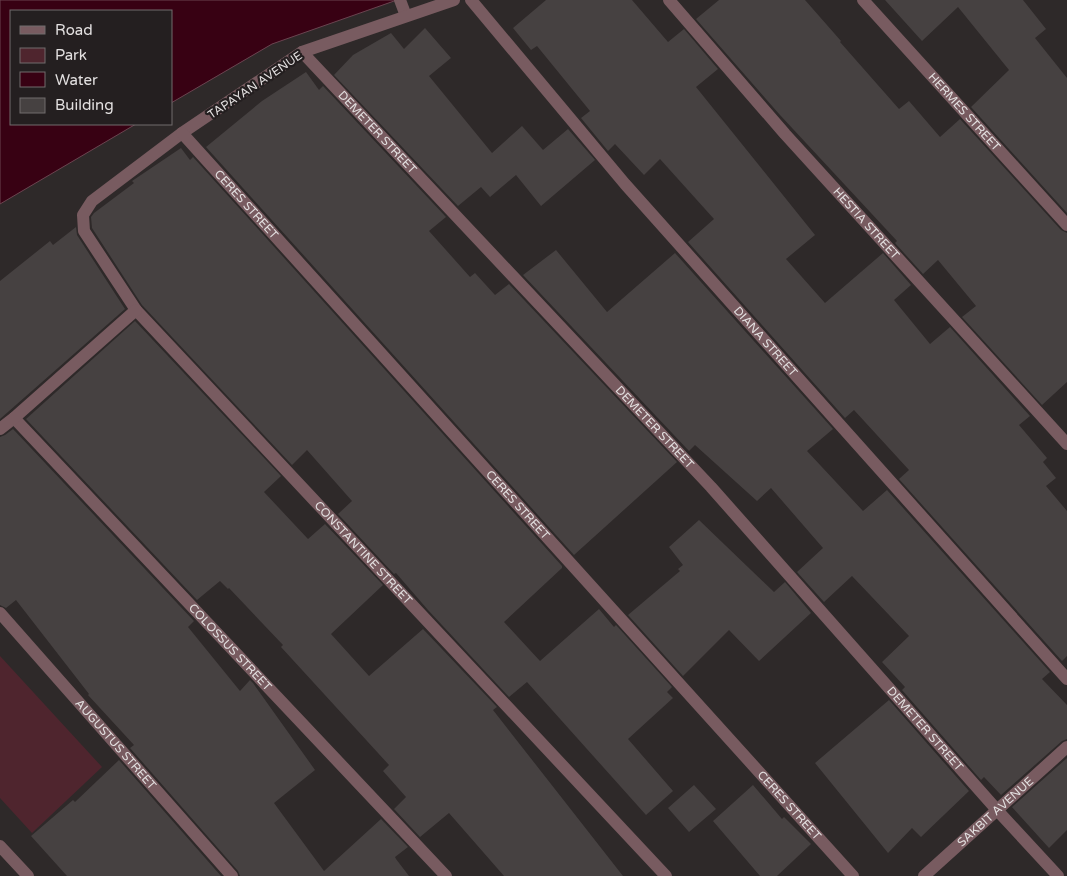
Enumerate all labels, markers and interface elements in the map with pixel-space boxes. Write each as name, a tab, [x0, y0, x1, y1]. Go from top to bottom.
legend	[10, 10, 172, 125]
text: Road	[55, 21, 93, 39]
text: Park	[55, 46, 87, 64]
street label: TAPAYAN AVENUE	[205, 48, 305, 122]
street label: HERMES STREET	[925, 70, 1004, 154]
text: Water	[55, 71, 98, 89]
street label: DEMETER STREET	[335, 88, 420, 177]
text: Building	[55, 96, 114, 114]
street label: CERES STREET	[212, 167, 282, 242]
street label: HESTIA STREET	[830, 185, 903, 263]
street label: DIANA STREET	[731, 304, 801, 380]
street label: DEMETER STREET	[613, 383, 697, 472]
street label: CERES STREET	[483, 467, 553, 543]
street label: CONSTANTINE STREET	[312, 498, 415, 608]
street label: COLOSSUS STREET	[186, 601, 275, 694]
street label: DEMETER STREET	[884, 684, 967, 774]
street label: AUGUSTUS STREET	[72, 696, 160, 793]
street label: CERES STREET	[754, 768, 824, 843]
street label: SAKBIT AVENUE	[954, 774, 1036, 850]

